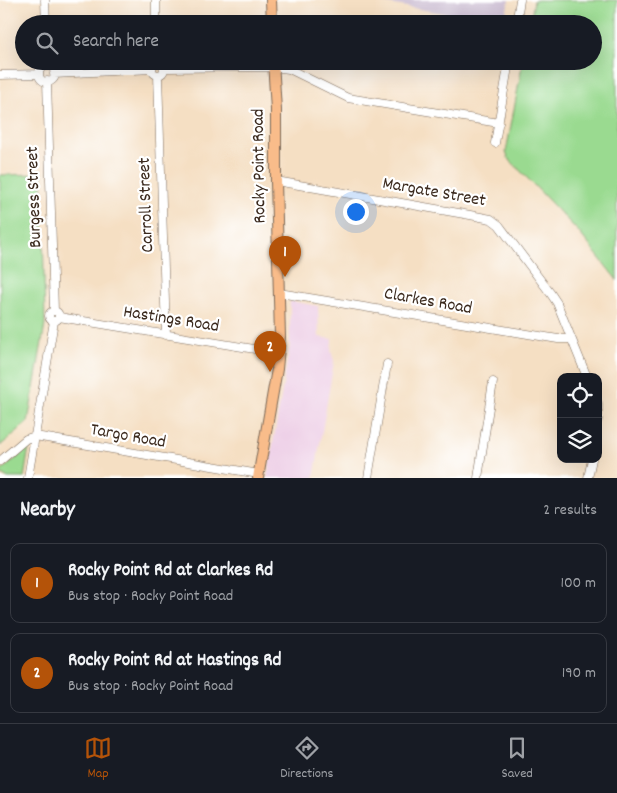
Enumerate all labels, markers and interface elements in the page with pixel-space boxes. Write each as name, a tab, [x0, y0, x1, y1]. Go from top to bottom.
search box	[15, 15, 602, 70]
icon: search	[33, 29, 61, 57]
text: Search here	[73, 29, 159, 56]
street label: Rocky Point Road	[246, 108, 274, 224]
street label: Burgess Street	[21, 145, 49, 248]
street label: Carroll Street	[133, 157, 161, 253]
street label: Margate Street	[380, 172, 488, 214]
your location	[343, 199, 369, 225]
pin: 1	[269, 236, 301, 277]
street label: Clarkes Road	[382, 282, 474, 322]
street label: Hastings Road	[121, 300, 221, 340]
pin: 2	[254, 331, 286, 372]
map controls	[557, 373, 602, 463]
button: locate	[557, 373, 602, 418]
street label: Targo Road	[88, 418, 168, 456]
button: layers	[557, 418, 602, 463]
text: Nearby	[20, 496, 75, 526]
text: 2 results	[543, 499, 597, 522]
text: Rocky Point Rd at Clarkes Rd	[68, 558, 273, 585]
text: 1	[35, 572, 39, 595]
text: 100 m	[560, 572, 596, 595]
text: Bus stop · Rocky Point Road	[68, 585, 233, 608]
text: Rocky Point Rd at Hastings Rd	[68, 648, 281, 675]
text: 2	[34, 662, 41, 685]
text: 190 m	[562, 662, 596, 685]
text: Bus stop · Rocky Point Road	[68, 675, 233, 698]
tab: Map	[84, 734, 112, 784]
tab: Directions	[280, 734, 333, 784]
tab: Saved	[502, 734, 533, 784]

